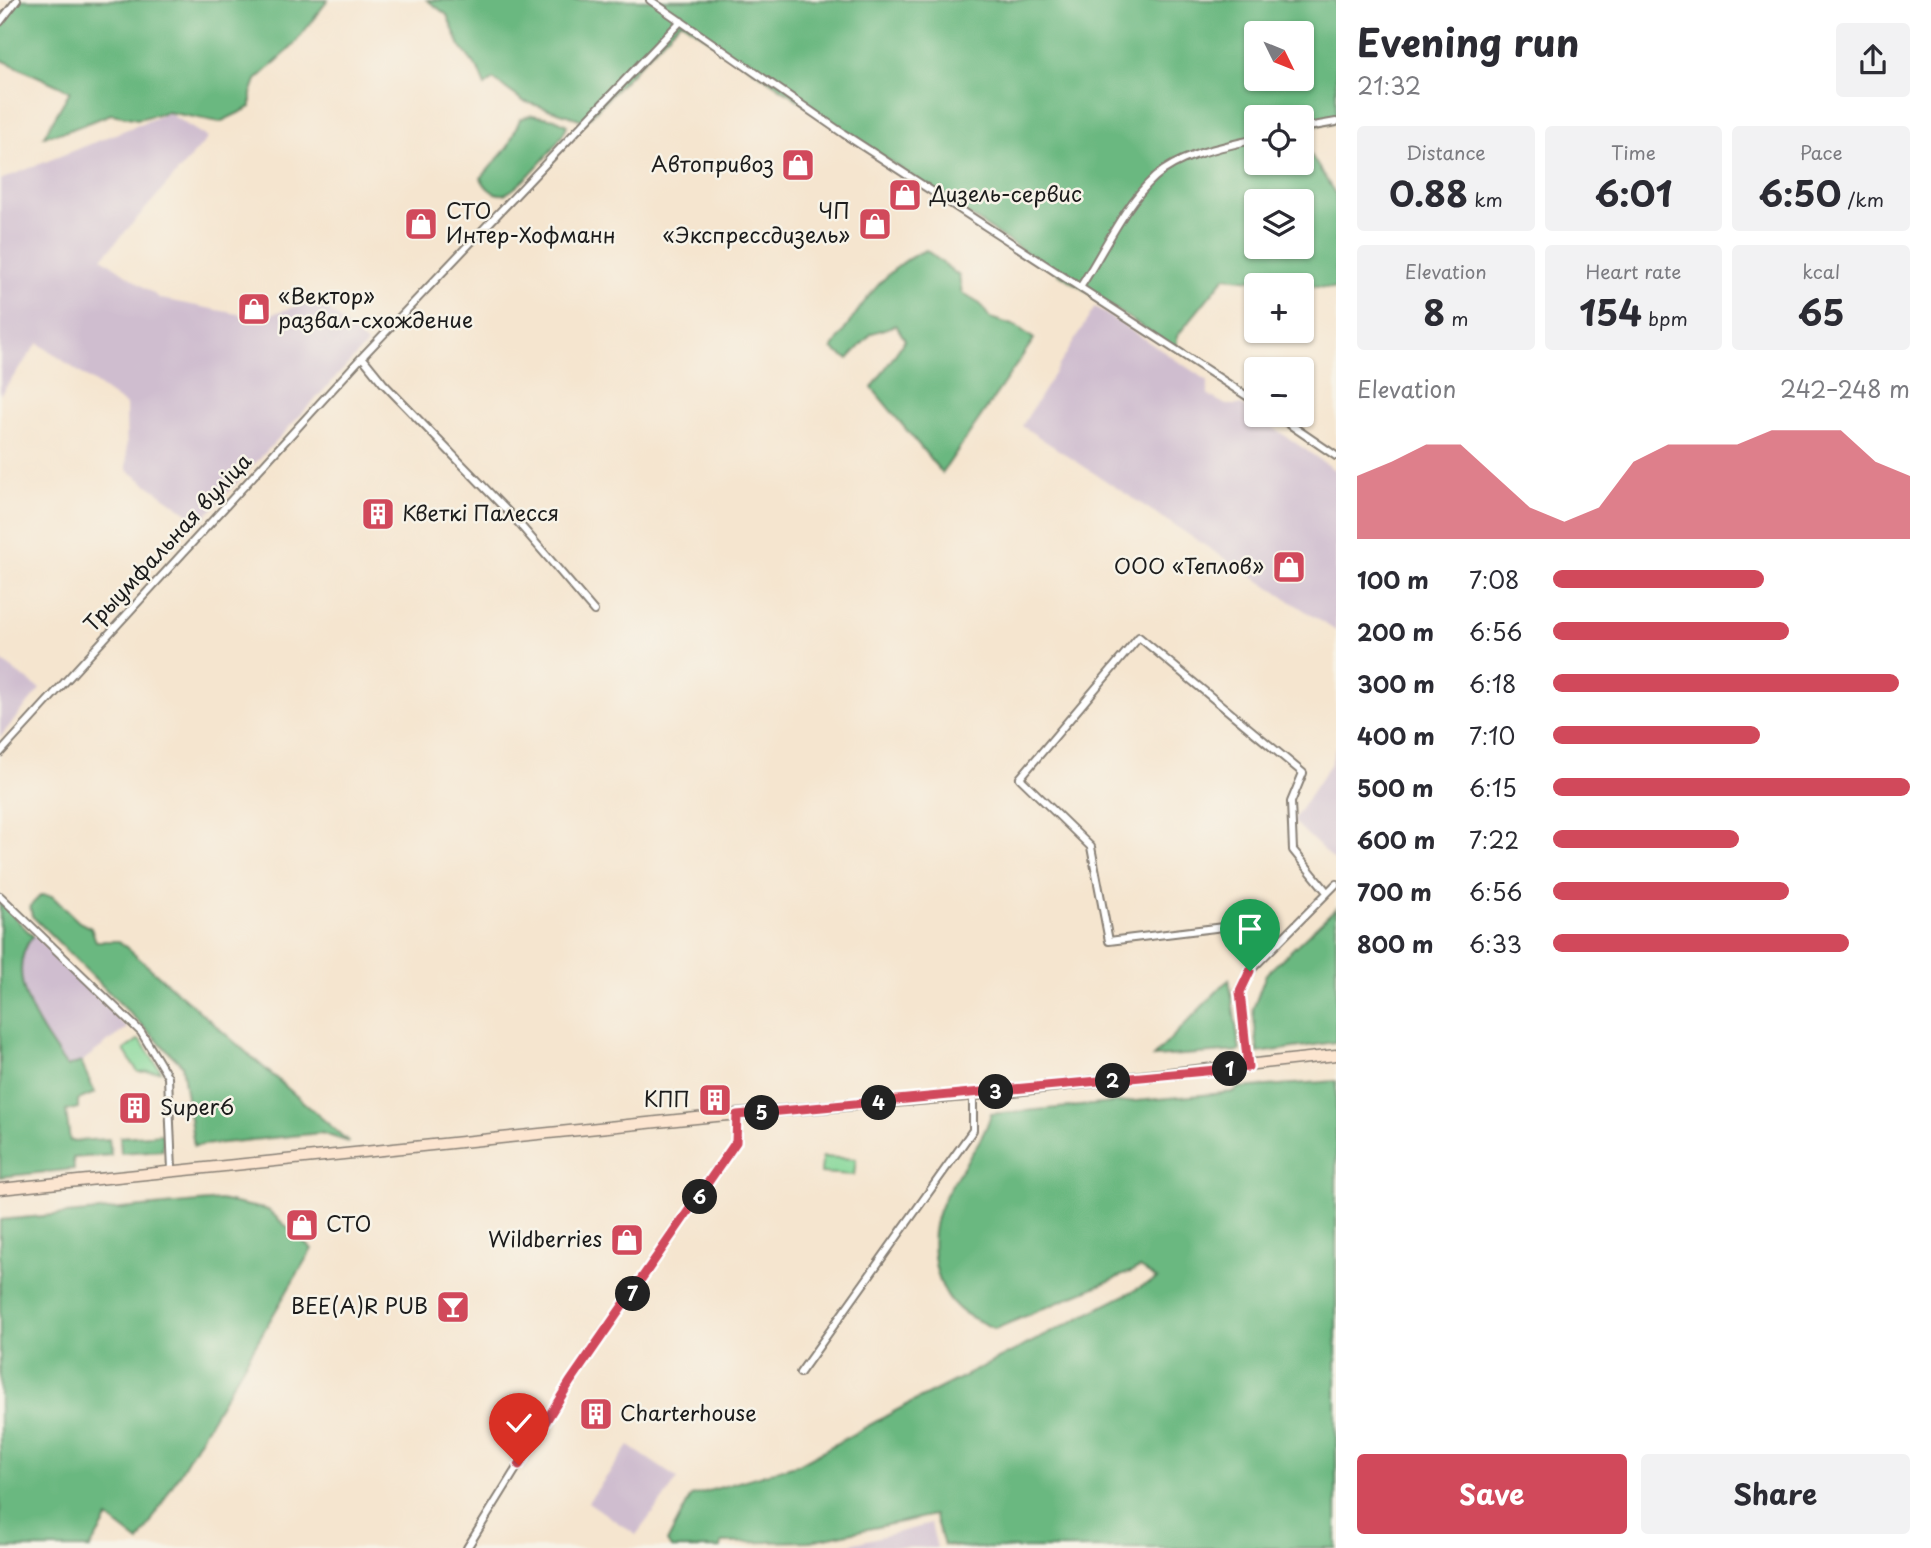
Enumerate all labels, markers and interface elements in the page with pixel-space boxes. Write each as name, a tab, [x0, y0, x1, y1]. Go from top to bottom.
text: Evening run	[1357, 13, 1579, 70]
north arrow	[1244, 21, 1314, 91]
map controls	[1244, 21, 1314, 427]
button: share	[1836, 23, 1910, 97]
text: 21:32	[1357, 68, 1421, 103]
button: locate	[1244, 105, 1314, 175]
text: Distance	[1406, 138, 1486, 166]
text: Time	[1611, 138, 1656, 166]
text: Pace	[1800, 138, 1843, 166]
shop icon: Автопривоз	[779, 146, 817, 184]
place label: Автопривоз	[651, 147, 774, 179]
text: 0.88	[1389, 166, 1468, 219]
text: 6:01	[1595, 166, 1672, 219]
text: 6:50	[1758, 166, 1841, 219]
shop icon: Дизель-сервис	[886, 176, 924, 214]
place label: Дизель-сервис	[929, 177, 1082, 209]
text: km	[1468, 185, 1503, 213]
text: /km	[1841, 185, 1884, 213]
button: layers	[1244, 189, 1314, 259]
place label: СТО Интер-Хофманн	[446, 194, 616, 250]
place label: ЧП «Экспрессдизель»	[663, 194, 850, 250]
shop icon: СТО Интер-Хофманн	[402, 205, 440, 243]
shop icon: ЧП «Экспрессдизель»	[856, 205, 894, 243]
text: Elevation	[1405, 257, 1487, 285]
text: Heart rate	[1586, 257, 1681, 285]
text: kcal	[1802, 257, 1840, 285]
button: +	[1244, 273, 1314, 343]
place label: «Вектор» развал-схождение	[278, 279, 473, 335]
text: 8	[1423, 285, 1445, 338]
text: 154	[1579, 285, 1642, 338]
text: 65	[1798, 285, 1845, 338]
shop icon: «Вектор» развал-схождение	[235, 290, 273, 328]
text: m	[1445, 304, 1469, 332]
text: bpm	[1642, 304, 1688, 332]
button: −	[1244, 357, 1314, 427]
text: Elevation	[1357, 371, 1456, 406]
text: 242–248 m	[1780, 371, 1910, 406]
street label: Трыумфальная вуліца	[75, 445, 258, 638]
building icon: Кветкі Палесся	[359, 495, 397, 533]
place label: Кветкі Палесся	[402, 496, 559, 528]
shop icon: ООО «Теплов»	[1270, 548, 1308, 586]
place label: ООО «Теплов»	[1114, 549, 1264, 581]
text: 100 m	[1357, 562, 1429, 597]
text: 7:08	[1469, 562, 1520, 597]
text: 200 m	[1357, 614, 1434, 649]
text: 6:56	[1469, 614, 1522, 649]
text: 300 m	[1357, 666, 1435, 701]
text: 6:18	[1469, 666, 1516, 701]
text: 400 m	[1357, 718, 1435, 753]
text: 7:10	[1469, 718, 1515, 753]
text: 500 m	[1357, 770, 1434, 805]
text: 6:15	[1469, 770, 1517, 805]
text: 600 m	[1357, 822, 1435, 857]
text: 7:22	[1469, 822, 1519, 857]
text: 700 m	[1357, 874, 1432, 909]
text: 6:56	[1469, 874, 1522, 909]
pin	[1220, 899, 1280, 971]
icon: arrive	[1231, 910, 1269, 948]
text: 800 m	[1357, 926, 1434, 961]
text: 6:33	[1469, 926, 1522, 961]
pin: 1	[1212, 1052, 1248, 1086]
text: 1	[1225, 1054, 1234, 1082]
pin: 2	[1096, 1064, 1130, 1098]
text: 2	[1106, 1066, 1119, 1094]
pin: 3	[978, 1074, 1014, 1110]
text: 3	[989, 1077, 1002, 1105]
building icon: КПП	[696, 1081, 734, 1119]
place label: КПП	[644, 1082, 690, 1114]
pin: 4	[862, 1086, 896, 1120]
text: 4	[872, 1088, 885, 1116]
building icon: Super6	[116, 1089, 154, 1127]
place label: Super6	[160, 1090, 234, 1122]
pin: 5	[744, 1096, 780, 1130]
text: 5	[755, 1098, 768, 1126]
pin: 6	[682, 1180, 718, 1214]
text: 6	[693, 1182, 706, 1210]
shop icon: СТО	[283, 1206, 321, 1244]
place label: СТО	[326, 1207, 371, 1239]
shop icon: Wildberries	[608, 1221, 646, 1259]
place label: Wildberries	[488, 1222, 602, 1254]
pin: 7	[616, 1276, 650, 1312]
text: 7	[627, 1279, 638, 1307]
bar icon: BEE(A)R PUB	[434, 1288, 472, 1326]
place label: BEE(A)R PUB	[291, 1289, 428, 1321]
pin	[489, 1393, 549, 1465]
building icon: Charterhouse	[577, 1395, 615, 1433]
place label: Charterhouse	[620, 1396, 757, 1428]
icon: check	[500, 1404, 538, 1442]
button: Save	[1357, 1454, 1627, 1534]
button: Share	[1641, 1454, 1910, 1534]

